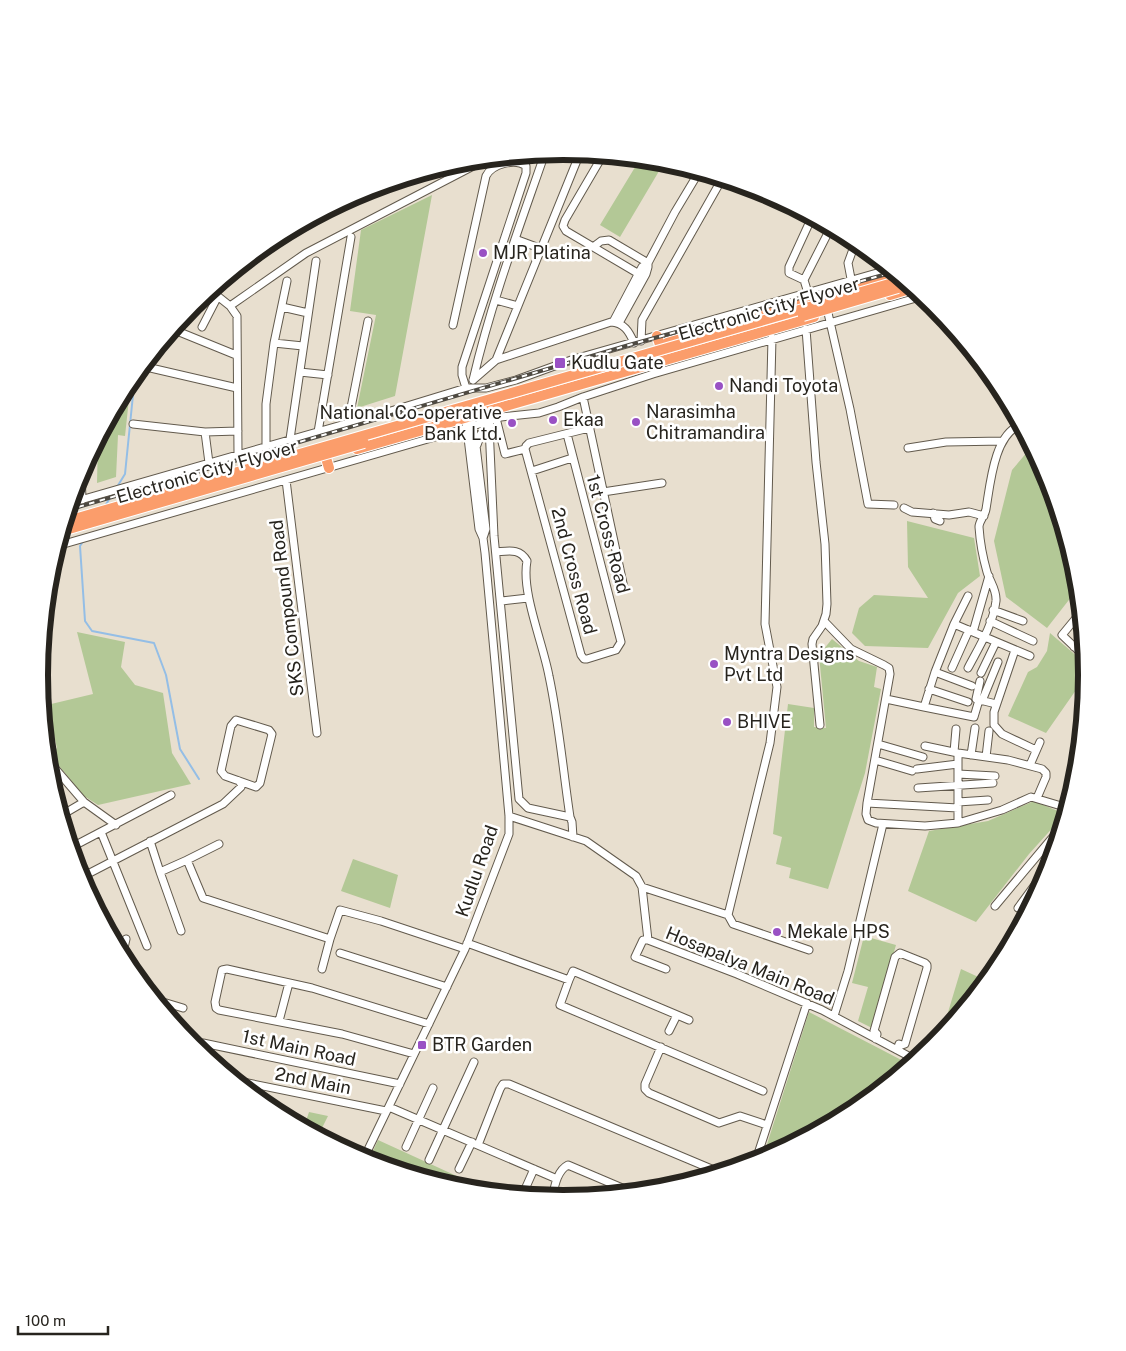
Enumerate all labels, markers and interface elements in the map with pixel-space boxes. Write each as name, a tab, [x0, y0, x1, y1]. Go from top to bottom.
place label: MJR Platina	[493, 242, 591, 263]
marker: MJR Platina	[477, 247, 489, 259]
street label: Electronic City Flyover	[676, 273, 862, 344]
place label: Kudlu Gate	[571, 352, 664, 373]
marker: Kudlu Gate	[553, 356, 567, 370]
place label: Nandi Toyota	[729, 375, 838, 396]
marker: Nandi Toyota	[713, 380, 725, 392]
place label: Narasimha Chitramandira	[646, 401, 765, 443]
place label: National Co-operative Bank Ltd.	[320, 402, 502, 444]
place label: Ekaa	[563, 409, 604, 430]
marker: Ekaa	[547, 414, 559, 426]
marker: Narasimha Chitramandira	[630, 416, 642, 428]
marker: National Co-operative Bank Ltd.	[506, 417, 518, 429]
street label: Electronic City Flyover	[114, 436, 300, 507]
street label: 1st Cross Road	[583, 472, 634, 596]
street label: 2nd Cross Road	[547, 505, 602, 637]
street label: SKS Compound Road	[265, 519, 308, 698]
place label: Myntra Designs Pvt Ltd	[724, 643, 854, 685]
marker: Myntra Designs Pvt Ltd	[708, 658, 720, 670]
place label: BHIVE	[737, 711, 791, 732]
marker: BHIVE	[721, 716, 733, 728]
street label: Kudlu Road	[451, 822, 502, 919]
place label: Mekale HPS	[787, 921, 890, 942]
street label: Hosapalya Main Road	[663, 922, 838, 1009]
marker: Mekale HPS	[771, 926, 783, 938]
street label: 1st Main Road	[240, 1025, 358, 1070]
place label: BTR Garden	[432, 1034, 532, 1055]
marker: BTR Garden	[416, 1039, 428, 1051]
street label: 2nd Main	[273, 1063, 353, 1098]
scale bar	[18, 1304, 108, 1336]
text: 100 m	[25, 1312, 66, 1329]

